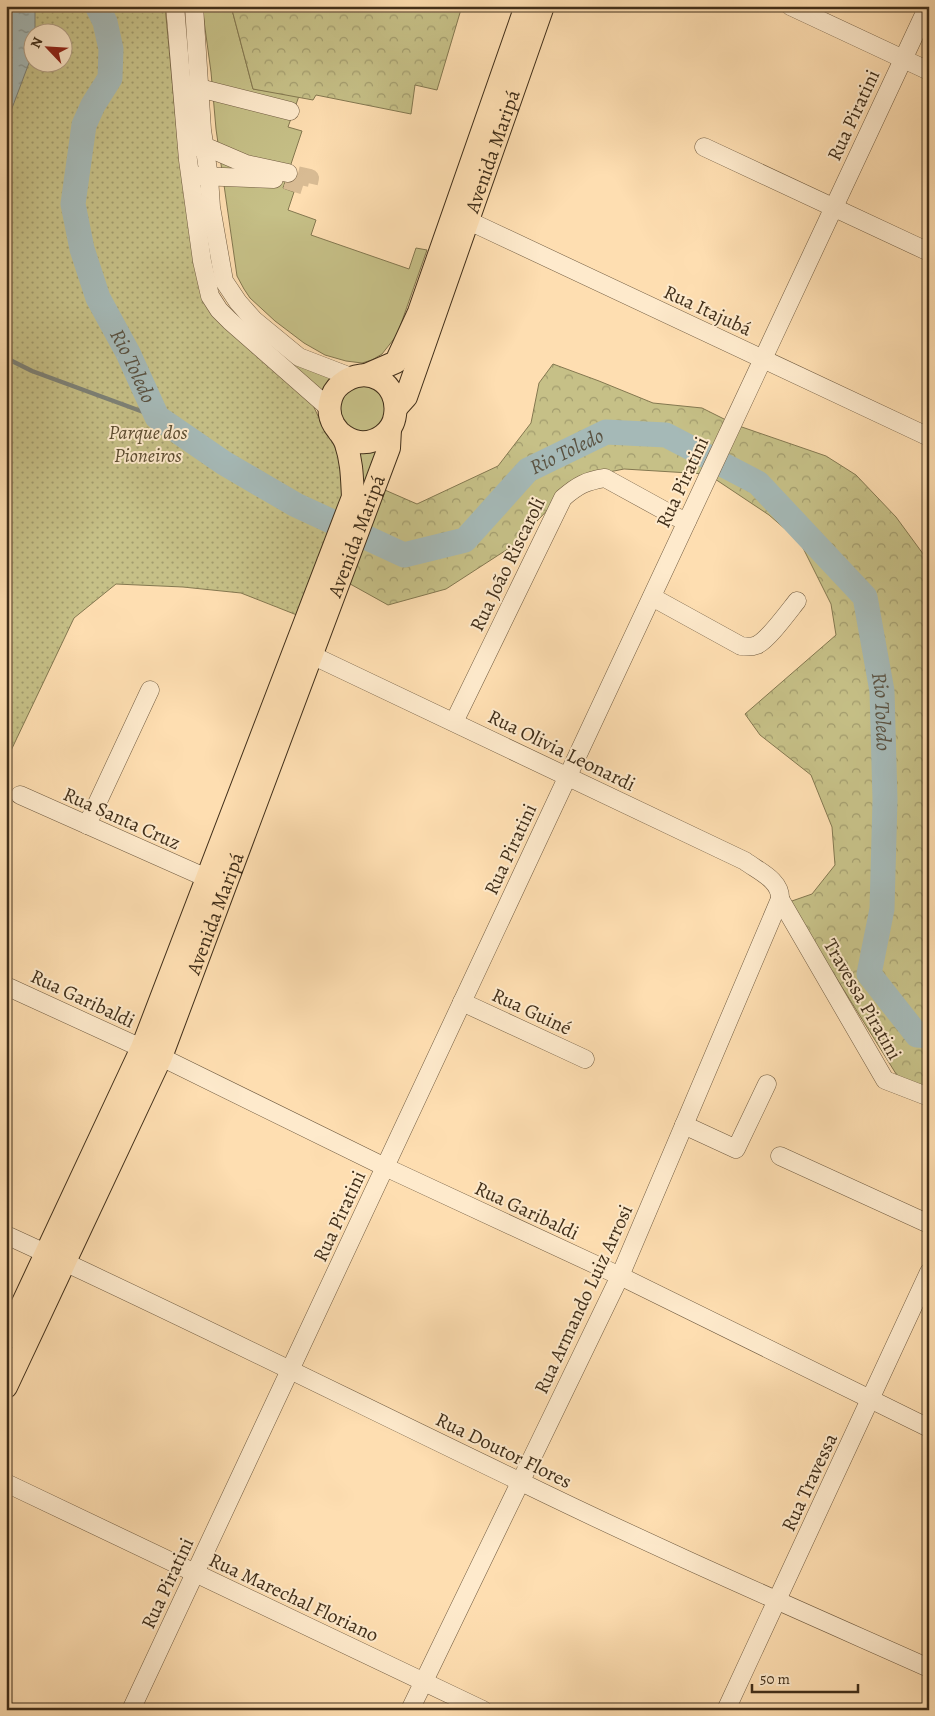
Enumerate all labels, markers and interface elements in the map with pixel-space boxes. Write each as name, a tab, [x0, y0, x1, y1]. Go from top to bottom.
north arrow	[22, 22, 72, 72]
text: N	[26, 34, 47, 51]
street label: Rua Piratini	[821, 65, 886, 165]
street label: Avenida Maripá	[458, 85, 527, 217]
street label: Rua Itajubá	[659, 278, 757, 343]
water label: Rio Toledo	[103, 324, 163, 407]
park label: Parque dos Pioneiros	[109, 419, 188, 469]
water label: Rio Toledo	[525, 421, 608, 481]
street label: Rua Piratini	[650, 432, 715, 532]
street label: Avenida Maripá	[321, 470, 392, 602]
street label: Rua João Riscaroli	[463, 493, 552, 636]
water label: Rio Toledo	[865, 670, 898, 751]
street label: Rua Olivia Leonardi	[483, 703, 640, 798]
street label: Rua Santa Cruz	[59, 781, 185, 856]
street label: Rua Piratini	[478, 799, 543, 899]
street label: Avenida Maripá	[180, 848, 251, 979]
street label: Travessa Piratini	[817, 934, 908, 1065]
street label: Rua Garibaldi	[26, 963, 139, 1034]
street label: Rua Guiné	[488, 981, 576, 1042]
street label: Rua Piratini	[307, 1166, 372, 1266]
street label: Rua Garibaldi	[470, 1175, 583, 1246]
street label: Rua Armando Luiz Arrosi	[528, 1200, 639, 1398]
street label: Rua Doutor Flores	[431, 1406, 576, 1495]
street label: Rua Travessa	[775, 1428, 844, 1536]
street label: Rua Piratini	[135, 1533, 200, 1633]
street label: Rua Marechal Floriano	[205, 1546, 383, 1649]
scale bar	[752, 1661, 859, 1693]
text: 50 m	[760, 1669, 790, 1689]

